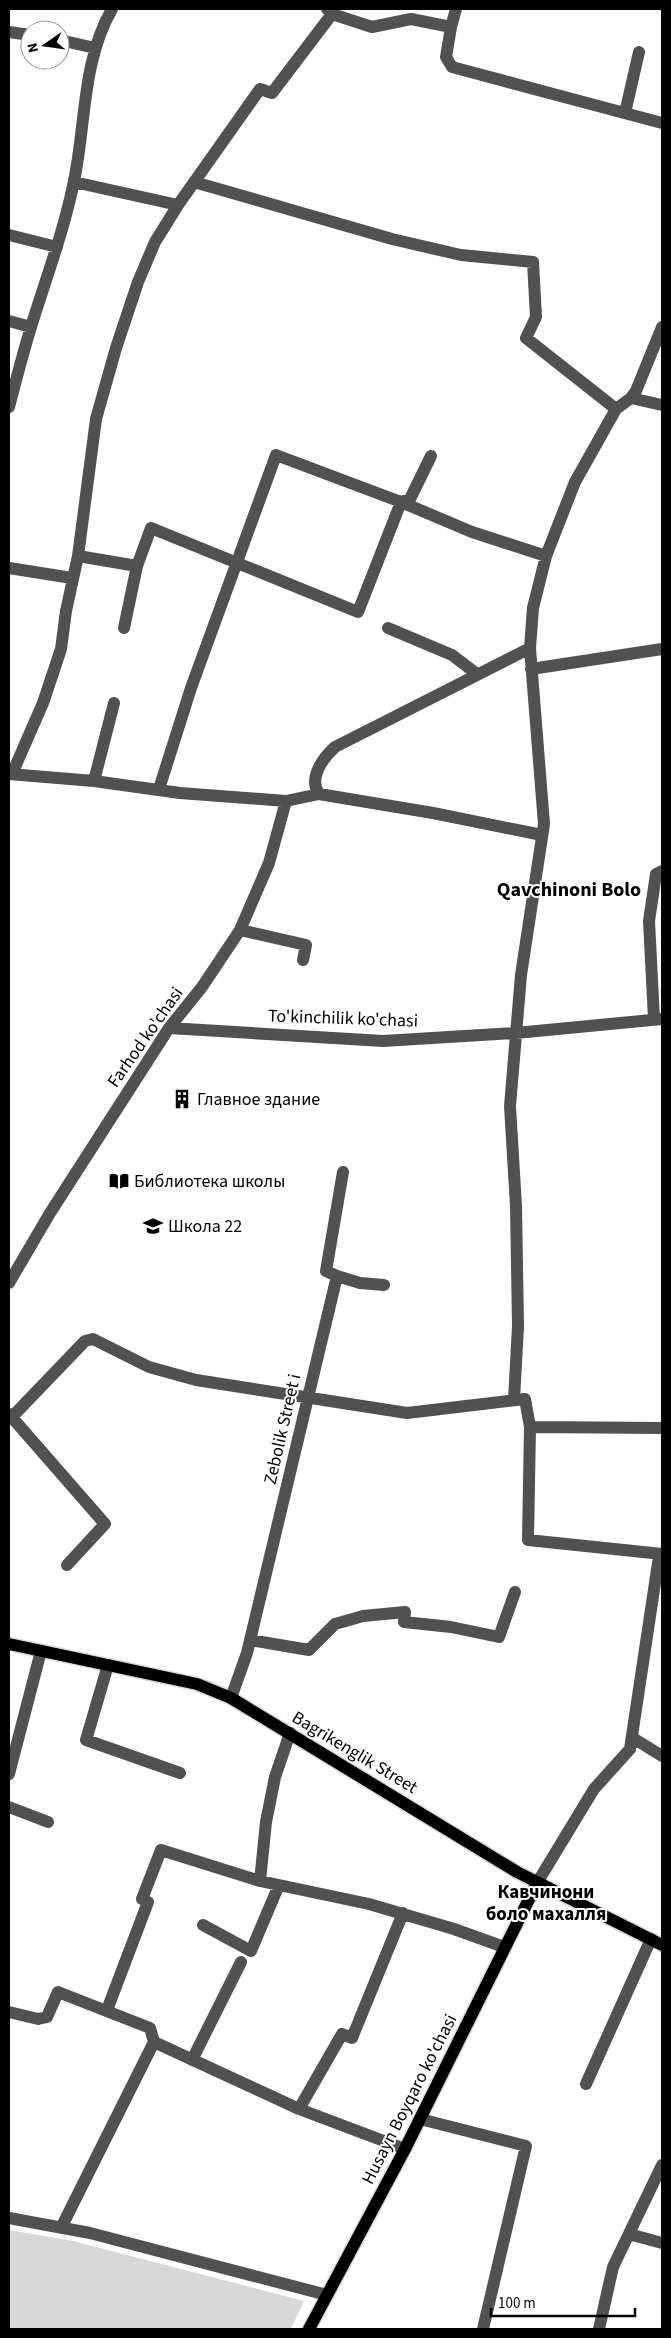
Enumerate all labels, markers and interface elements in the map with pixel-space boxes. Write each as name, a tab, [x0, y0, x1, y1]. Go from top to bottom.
north arrow	[20, 20, 70, 70]
text: N	[23, 41, 44, 54]
district label: Qavchinoni Bolo	[497, 876, 641, 904]
street label: Farhod ko'chasi	[101, 982, 189, 1093]
street label: To'kinchilik ko'chasi	[268, 1003, 418, 1034]
place label: Главное здание	[197, 1087, 320, 1112]
building icon: Главное здание	[171, 1088, 193, 1110]
place label: Библиотека школы	[134, 1169, 285, 1194]
library icon: Библиотека школы	[108, 1170, 130, 1192]
place label: Школа 22	[168, 1214, 242, 1239]
school or university icon: Школа 22	[142, 1215, 164, 1237]
street label: Zebolik Street i	[258, 1371, 307, 1487]
street label: Bagrikenglik Street	[287, 1705, 422, 1800]
district label: Кавчинони боло махалля	[486, 1879, 606, 1928]
street label: Husayn Boyqaro ko'chasi	[356, 2010, 463, 2189]
scale bar	[491, 2286, 635, 2318]
text: 100 m	[498, 2293, 536, 2314]

